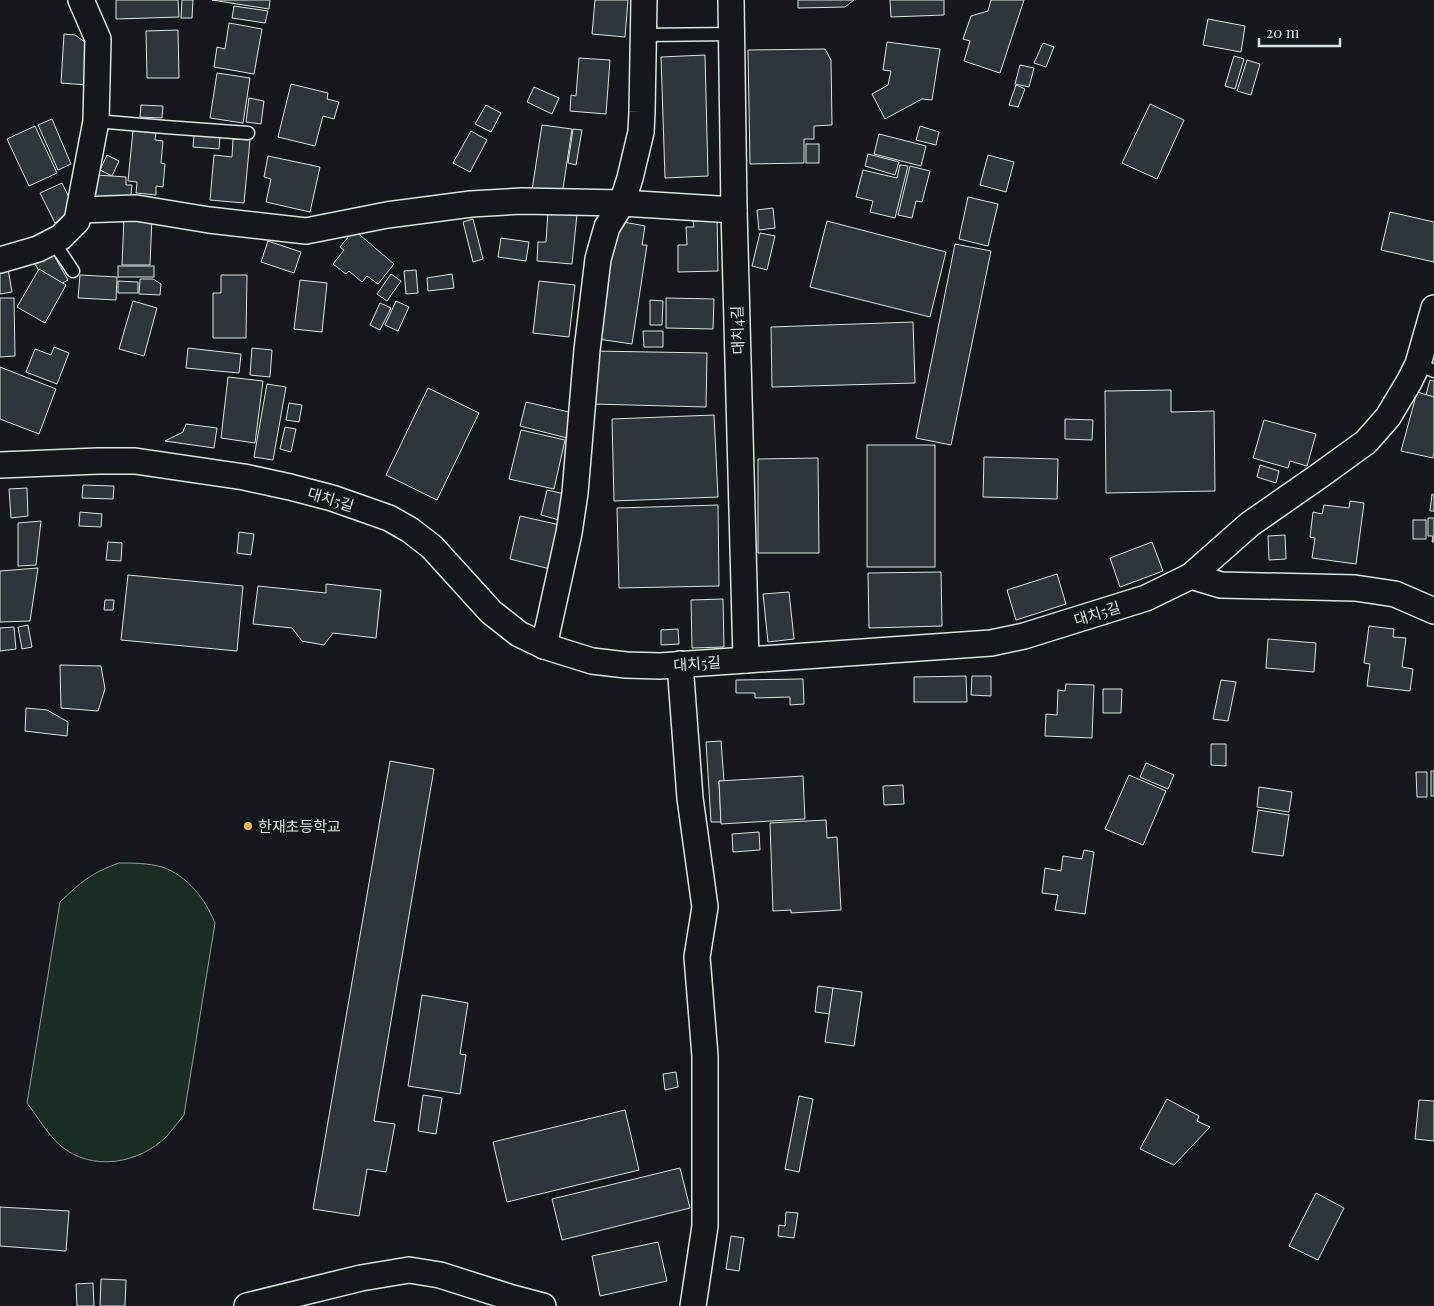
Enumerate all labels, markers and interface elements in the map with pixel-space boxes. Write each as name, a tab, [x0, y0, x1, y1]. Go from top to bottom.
scale bar	[1259, 15, 1340, 47]
text: 20 m	[1266, 22, 1300, 42]
street label: 대치4길	[726, 305, 748, 355]
street label: 대치5길	[305, 482, 357, 516]
street label: 대치5길	[1071, 596, 1123, 630]
street label: 대치5길	[673, 651, 721, 675]
place label: 한재초등학교	[258, 816, 341, 836]
marker: 한재초등학교	[242, 820, 254, 832]

